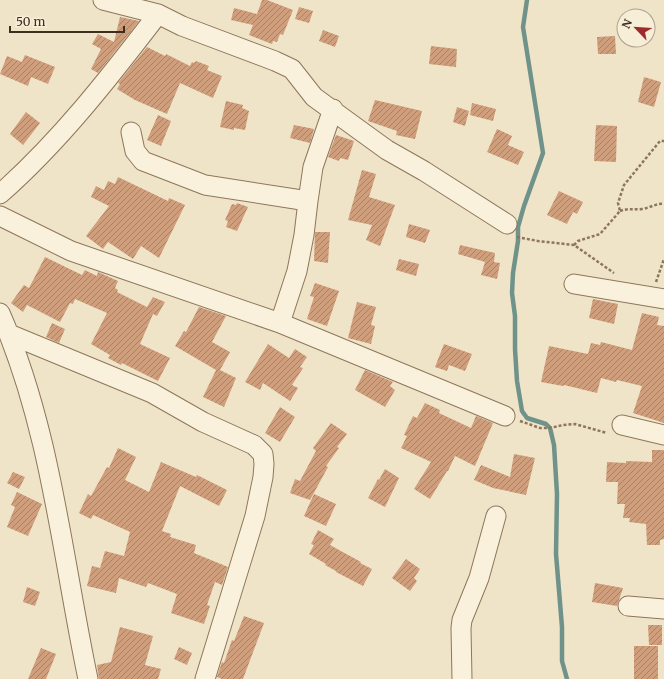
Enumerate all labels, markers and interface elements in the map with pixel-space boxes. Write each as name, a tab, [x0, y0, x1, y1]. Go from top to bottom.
scale bar	[10, 8, 124, 34]
north arrow	[616, 8, 656, 48]
text: 50 m	[16, 14, 45, 29]
text: N	[619, 17, 635, 31]

